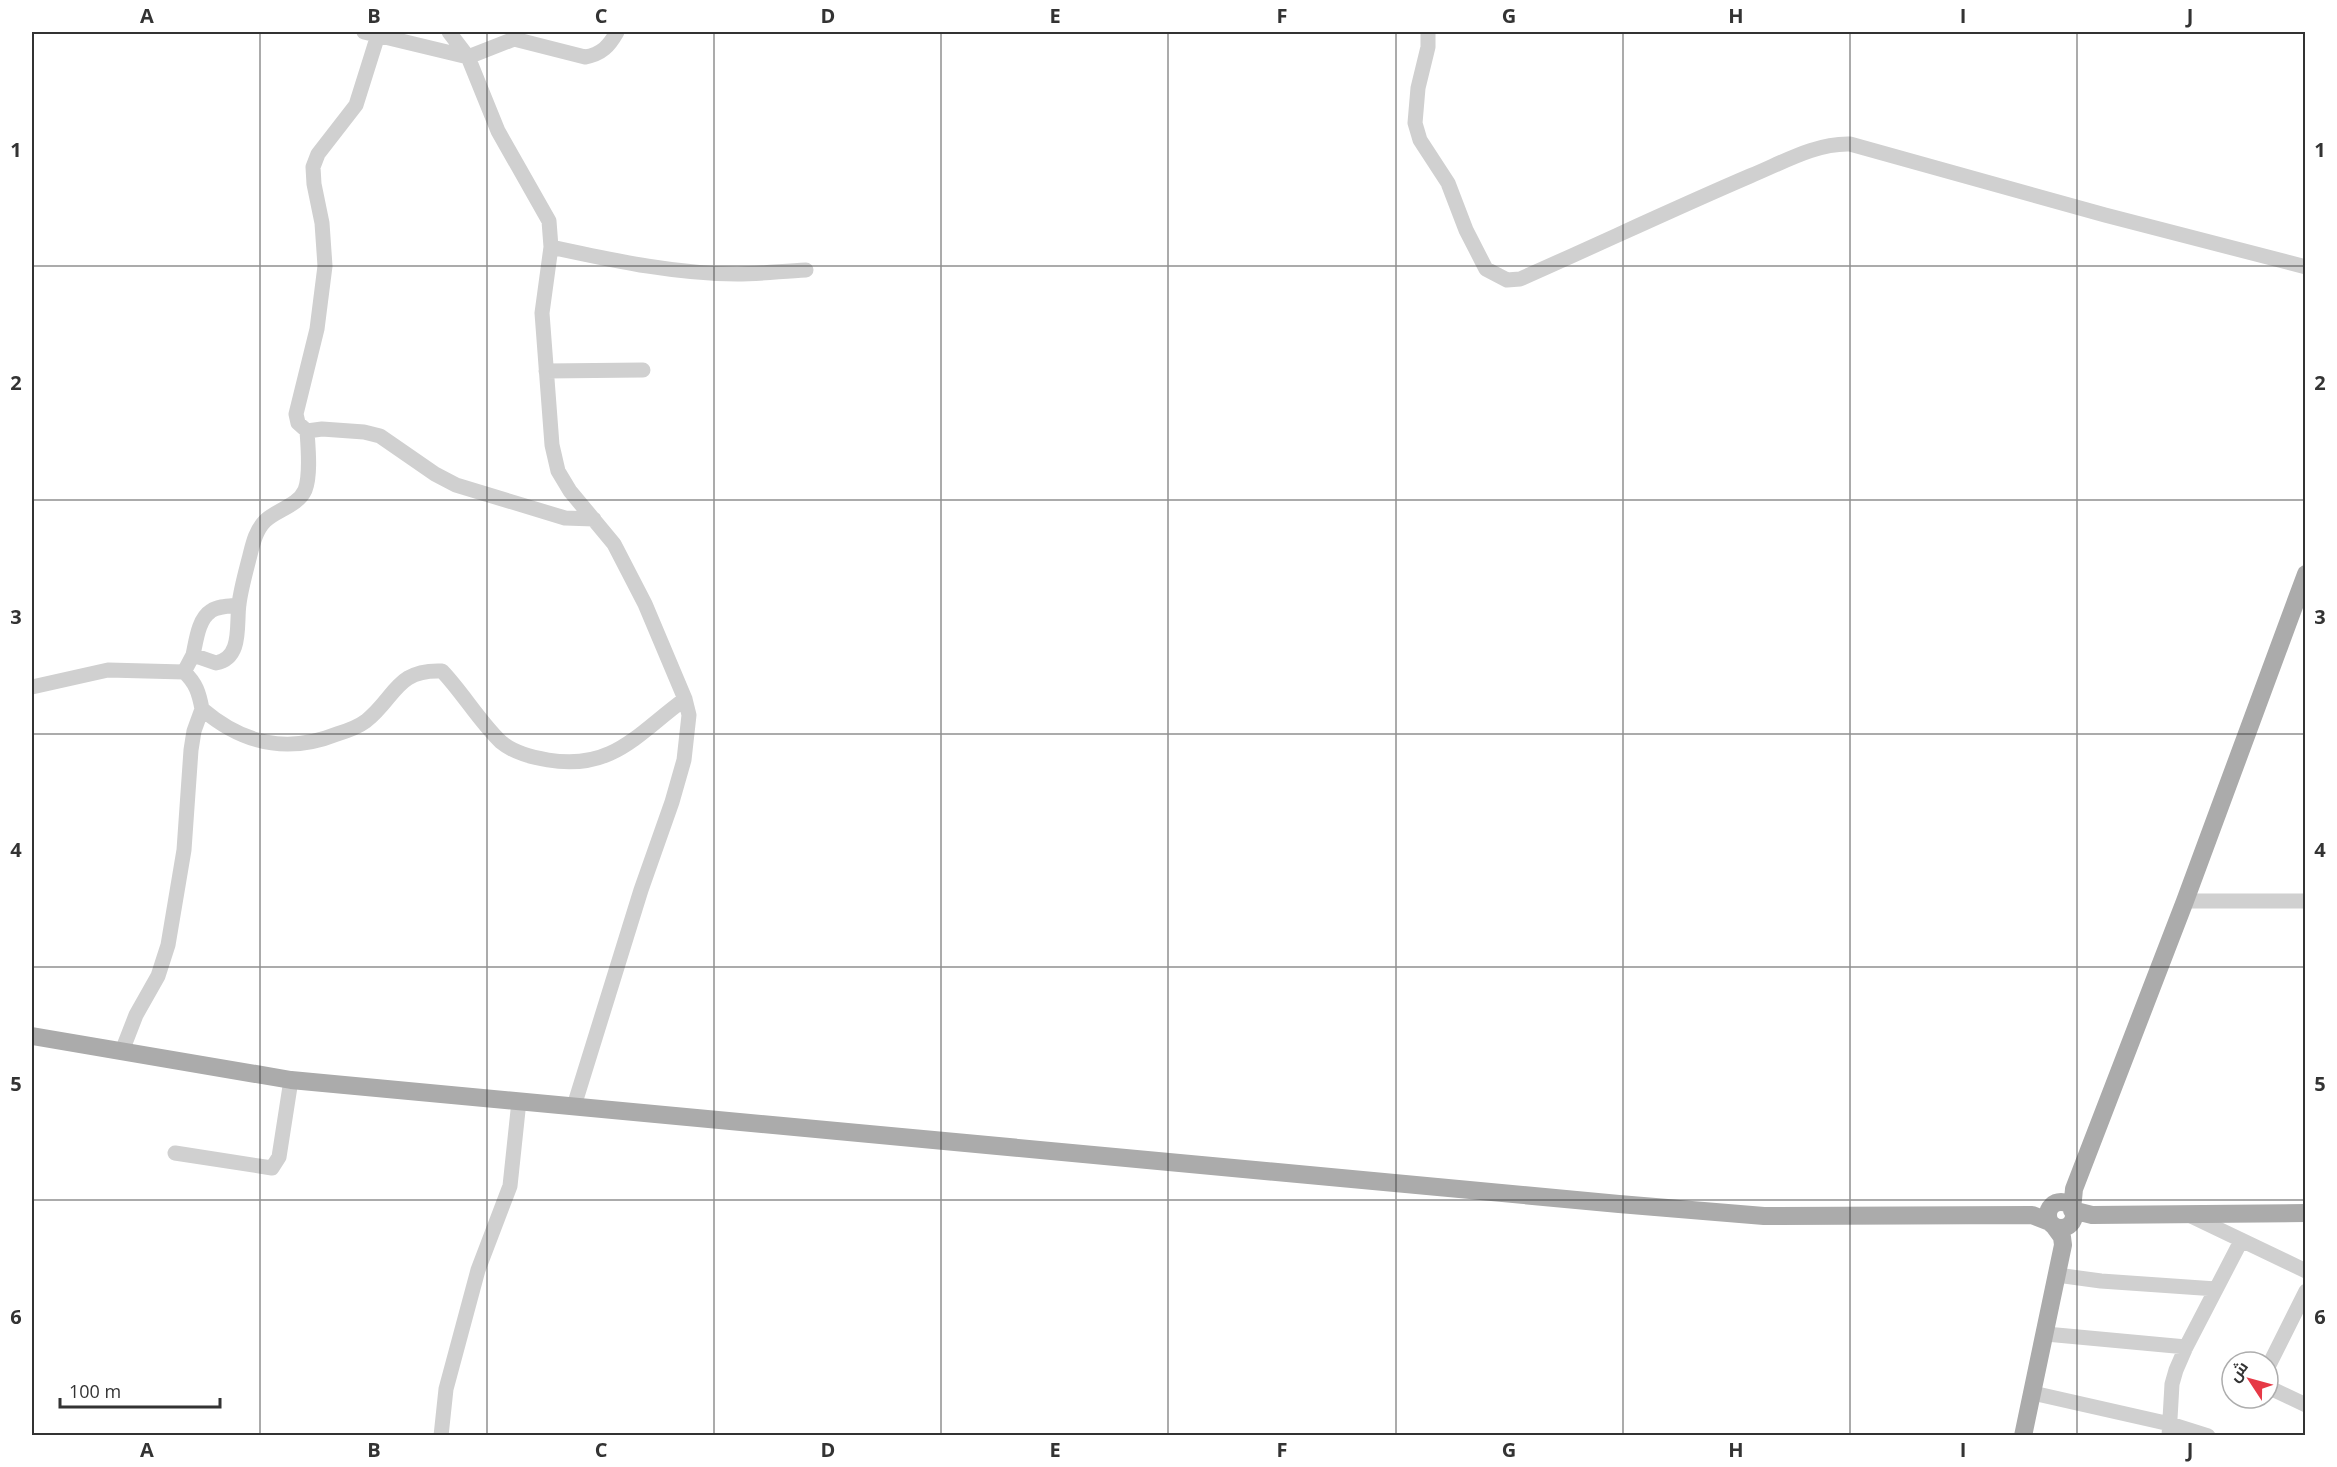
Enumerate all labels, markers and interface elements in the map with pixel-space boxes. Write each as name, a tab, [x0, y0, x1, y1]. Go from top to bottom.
text: A	[140, 2, 154, 29]
text: B	[367, 2, 381, 29]
text: C	[595, 2, 608, 29]
text: D	[821, 2, 835, 29]
text: E	[1049, 2, 1061, 29]
text: F	[1277, 2, 1287, 29]
text: G	[1502, 2, 1516, 29]
text: H	[1728, 2, 1744, 29]
text: I	[1960, 2, 1966, 29]
text: J	[2185, 2, 2193, 29]
text: 1	[10, 136, 22, 163]
text: 1	[2314, 136, 2326, 163]
text: 2	[10, 369, 22, 396]
text: 2	[2314, 369, 2326, 396]
text: 3	[10, 603, 22, 630]
text: 3	[2314, 603, 2326, 630]
text: 4	[10, 836, 22, 863]
text: 4	[2314, 836, 2326, 863]
text: 5	[10, 1070, 22, 1097]
text: 5	[2314, 1070, 2326, 1097]
text: 6	[10, 1303, 22, 1330]
text: 6	[2314, 1303, 2326, 1330]
north arrow	[2220, 1350, 2280, 1410]
text: ش	[2223, 1356, 2253, 1386]
scale bar	[60, 1371, 220, 1409]
text: 100 m	[69, 1379, 121, 1403]
text: A	[140, 1436, 154, 1463]
text: B	[367, 1436, 381, 1463]
text: C	[595, 1436, 608, 1463]
text: D	[821, 1436, 835, 1463]
text: E	[1049, 1436, 1061, 1463]
text: F	[1277, 1436, 1287, 1463]
text: G	[1502, 1436, 1516, 1463]
text: H	[1728, 1436, 1744, 1463]
text: I	[1960, 1436, 1966, 1463]
text: J	[2185, 1436, 2193, 1463]

